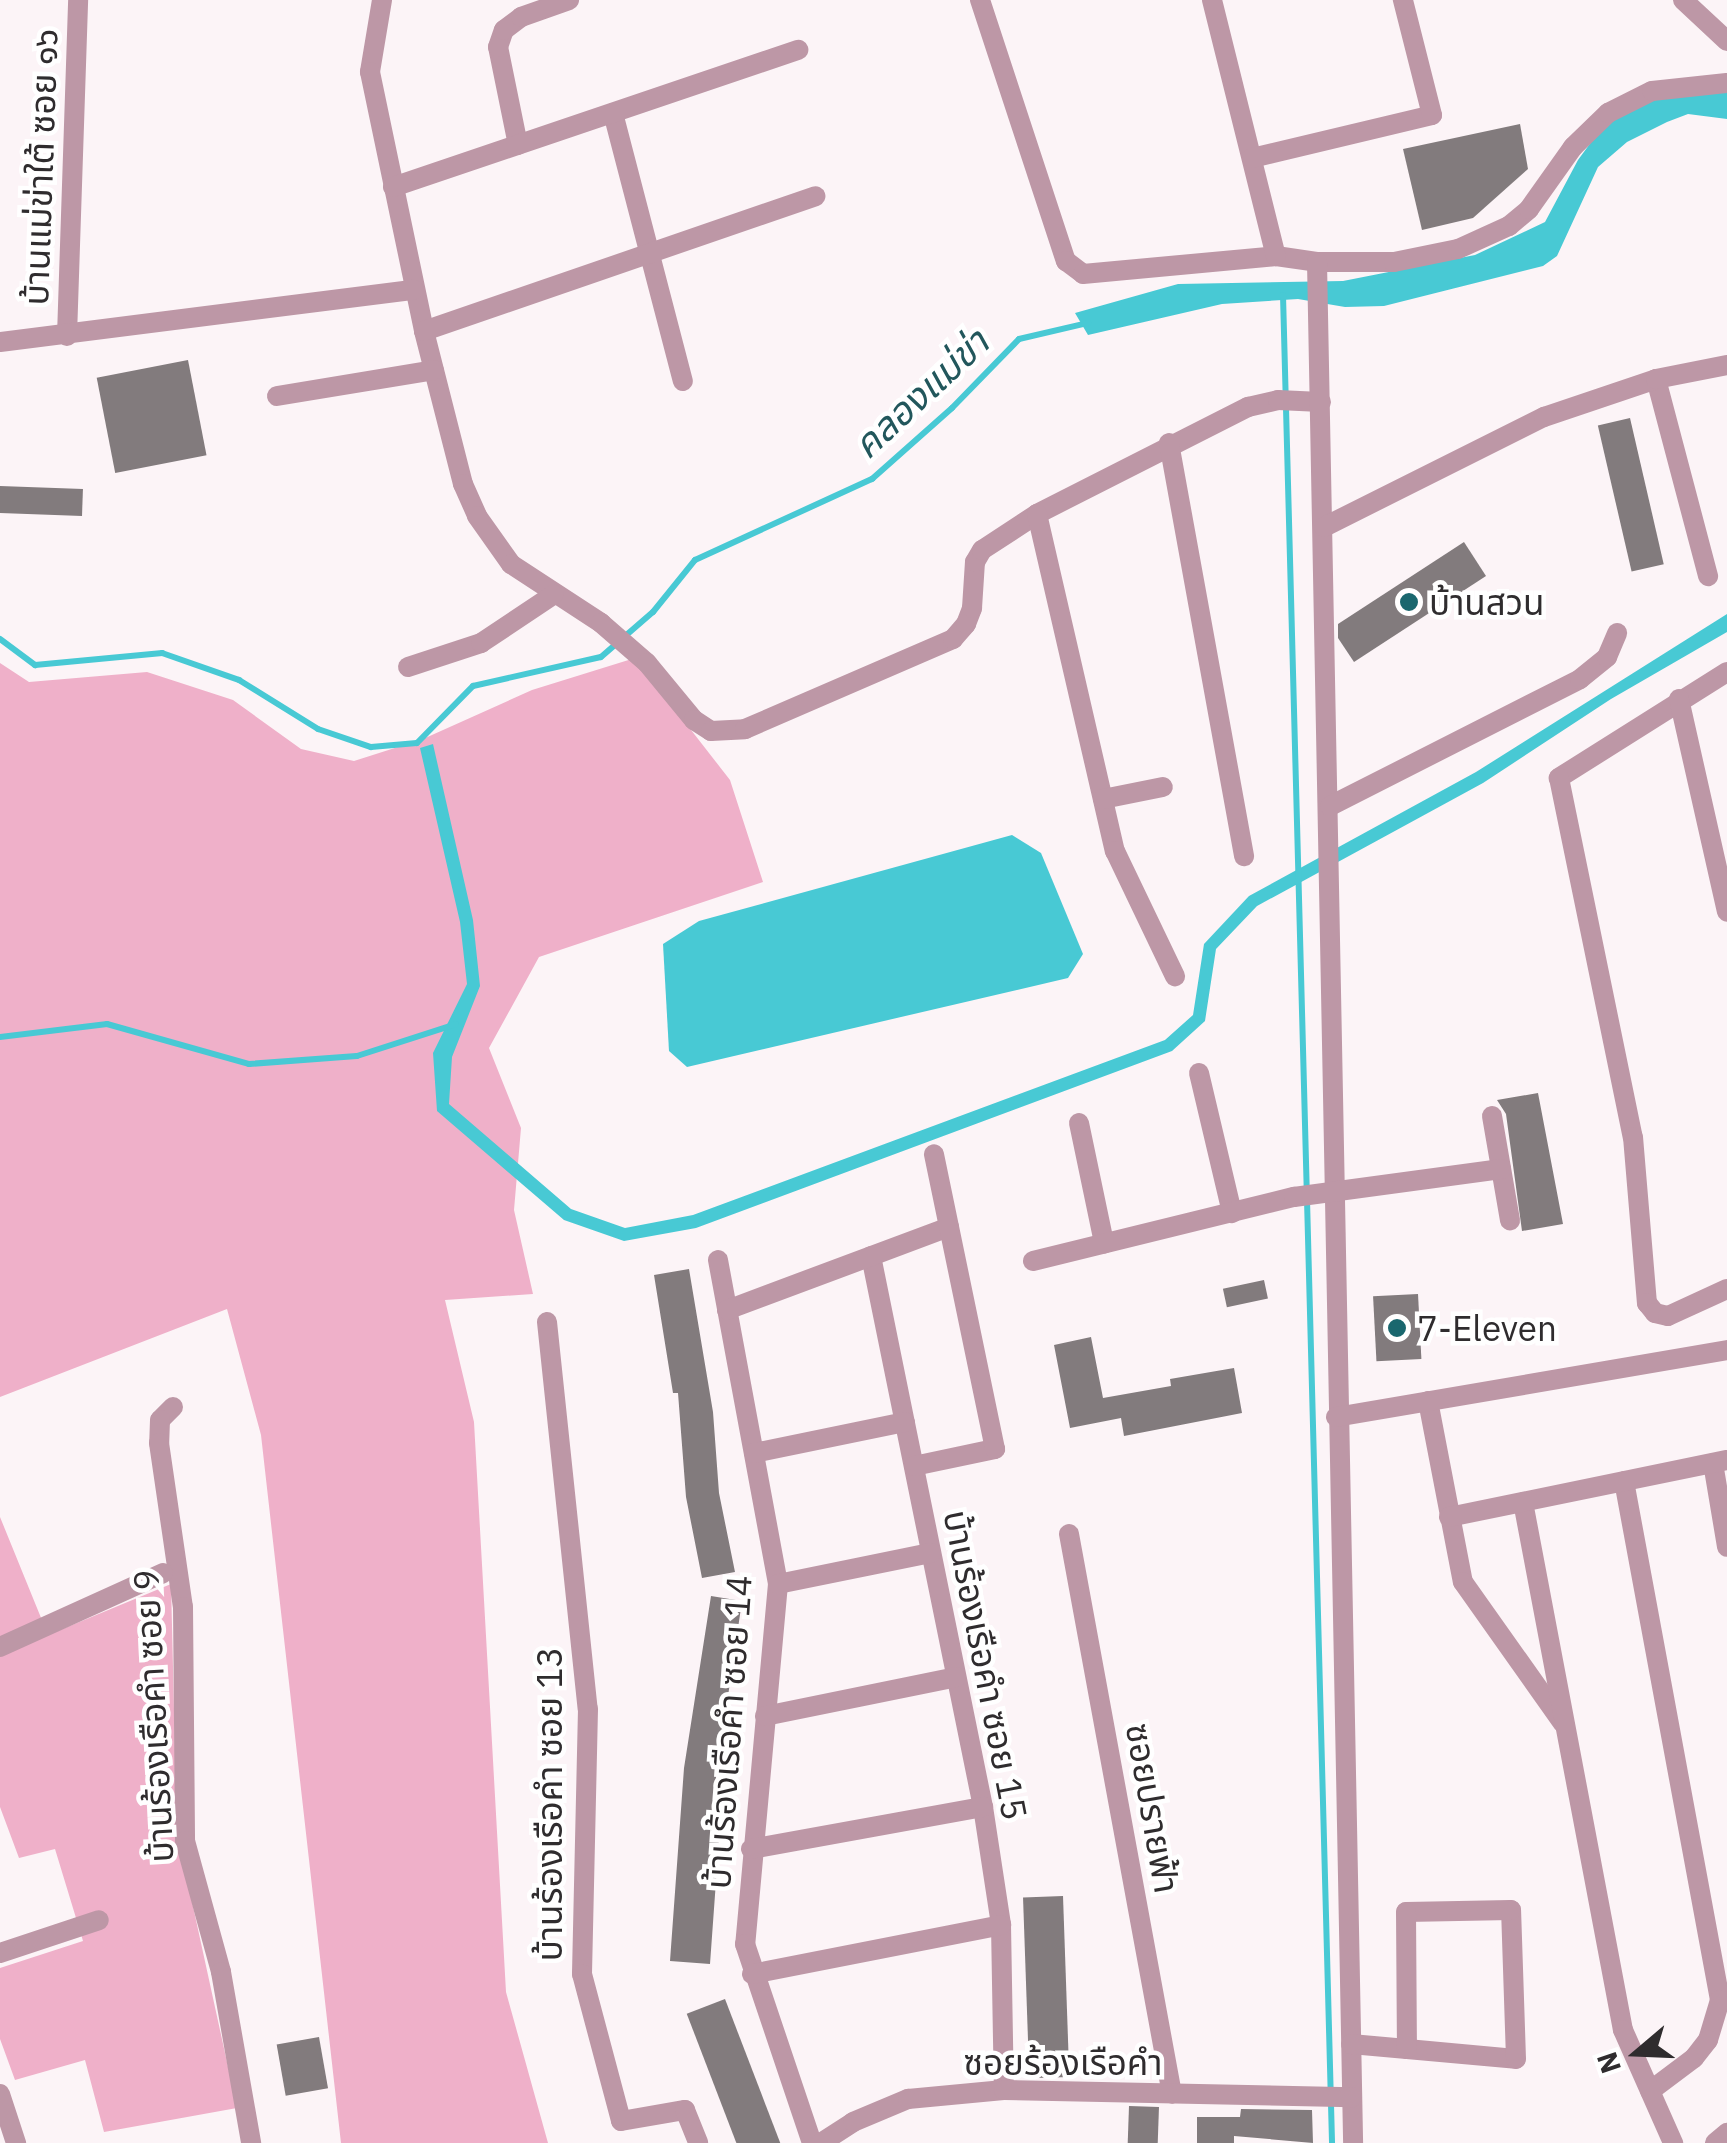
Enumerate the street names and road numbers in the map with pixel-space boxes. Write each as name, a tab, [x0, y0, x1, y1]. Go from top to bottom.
street label: บ้านแม่ข่าใต้ ซอย ๑๖	[14, 28, 66, 306]
street label: บ้านร้องเรือคำ ซอย 15	[935, 1507, 1037, 1823]
street label: บ้านร้องเรือคำ ซอย 9	[124, 1568, 182, 1864]
street label: บ้านร้องเรือคำ ซอย 14	[696, 1574, 760, 1890]
street label: บ้านร้องเรือคำ ซอย 13	[528, 1647, 570, 1961]
street label: ซอยปรายฟ้า	[1117, 1720, 1189, 1896]
street label: ซอยร้องเรือคำ	[963, 2041, 1163, 2083]

